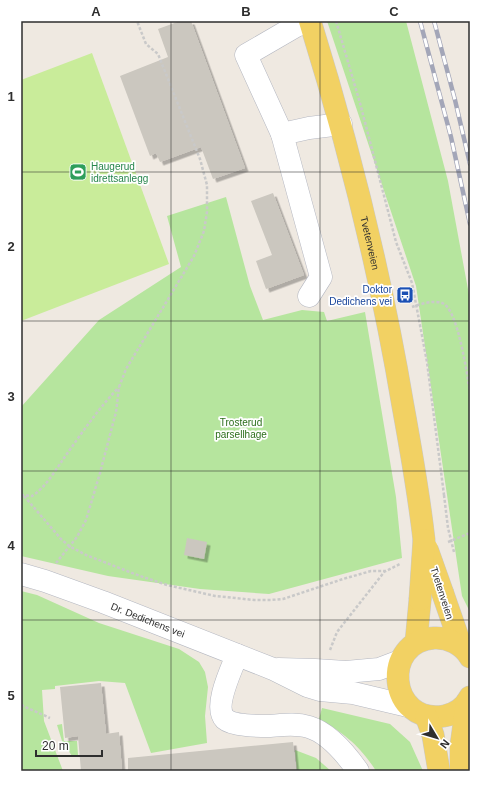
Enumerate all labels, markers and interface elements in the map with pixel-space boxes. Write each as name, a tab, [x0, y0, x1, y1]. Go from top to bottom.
text: A	[91, 4, 101, 19]
text: B	[241, 4, 251, 19]
text: C	[389, 4, 399, 19]
text: 1	[7, 89, 15, 104]
place label: Haugerud idrettsanlegg	[91, 161, 148, 184]
sports icon: Haugerud idrettsanlegg	[68, 162, 88, 182]
street label: Tvetenveien	[359, 215, 382, 271]
text: 2	[7, 239, 15, 254]
place label: Doktor Dedichens vei	[329, 284, 393, 307]
bus stop icon: Doktor Dedichens vei	[395, 285, 415, 305]
text: 3	[7, 389, 15, 404]
park label: Trosterud parsellhage	[215, 417, 267, 440]
text: 4	[7, 538, 15, 553]
street label: Tvetenveien	[428, 565, 456, 621]
street label: Dr. Dedichens vei	[109, 600, 186, 639]
text: 5	[7, 688, 15, 703]
north arrow	[417, 718, 457, 758]
scale bar	[36, 732, 102, 758]
text: N	[438, 737, 452, 751]
text: 20 m	[42, 739, 69, 753]

